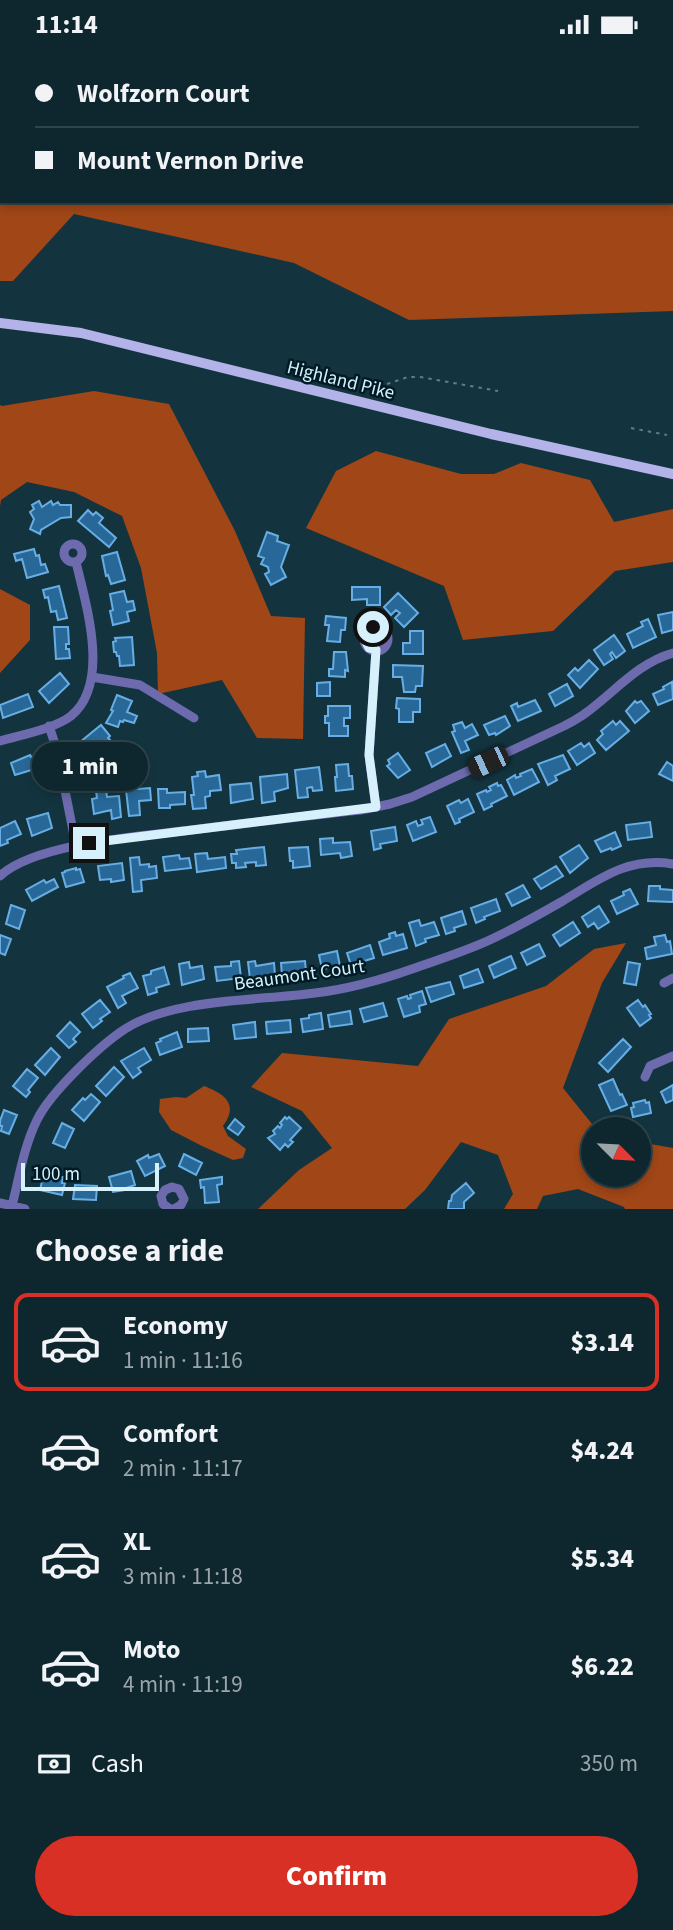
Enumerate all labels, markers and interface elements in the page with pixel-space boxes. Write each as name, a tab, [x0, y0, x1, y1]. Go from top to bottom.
text: 11:14	[35, 6, 98, 43]
text: Wolfzorn Court	[77, 75, 250, 112]
text: Mount Vernon Drive	[77, 142, 304, 179]
street label: Highland Pike	[284, 354, 397, 407]
route start	[357, 611, 389, 643]
callout: 1 min	[31, 741, 147, 791]
car	[465, 744, 512, 780]
text: 1 min	[62, 750, 118, 783]
route end	[73, 827, 105, 859]
street label: Beaumont Court	[232, 953, 367, 998]
north arrow	[581, 1117, 651, 1187]
map controls	[581, 1117, 651, 1187]
scale bar	[21, 1160, 159, 1192]
text: 100 m	[32, 1161, 80, 1188]
text: Choose a ride	[35, 1228, 224, 1274]
text: Economy	[123, 1307, 228, 1344]
icon: car	[39, 1311, 102, 1374]
text: $3.14	[570, 1324, 634, 1361]
text: 1 min · 11:16	[123, 1344, 243, 1377]
text: Comfort	[123, 1415, 218, 1452]
icon: car	[39, 1419, 102, 1482]
text: $4.24	[570, 1432, 634, 1469]
text: 2 min · 11:17	[123, 1452, 243, 1485]
text: XL	[123, 1523, 151, 1560]
icon: car	[39, 1527, 102, 1590]
text: $5.34	[570, 1540, 634, 1577]
text: 3 min · 11:18	[123, 1560, 243, 1593]
text: Moto	[123, 1631, 180, 1668]
icon: car	[39, 1635, 102, 1698]
text: $6.22	[570, 1648, 634, 1685]
text: 4 min · 11:19	[123, 1668, 243, 1701]
icon: cash	[35, 1745, 73, 1783]
text: Cash	[91, 1745, 144, 1782]
text: 350 m	[580, 1747, 638, 1780]
button: Confirm	[35, 1836, 638, 1916]

